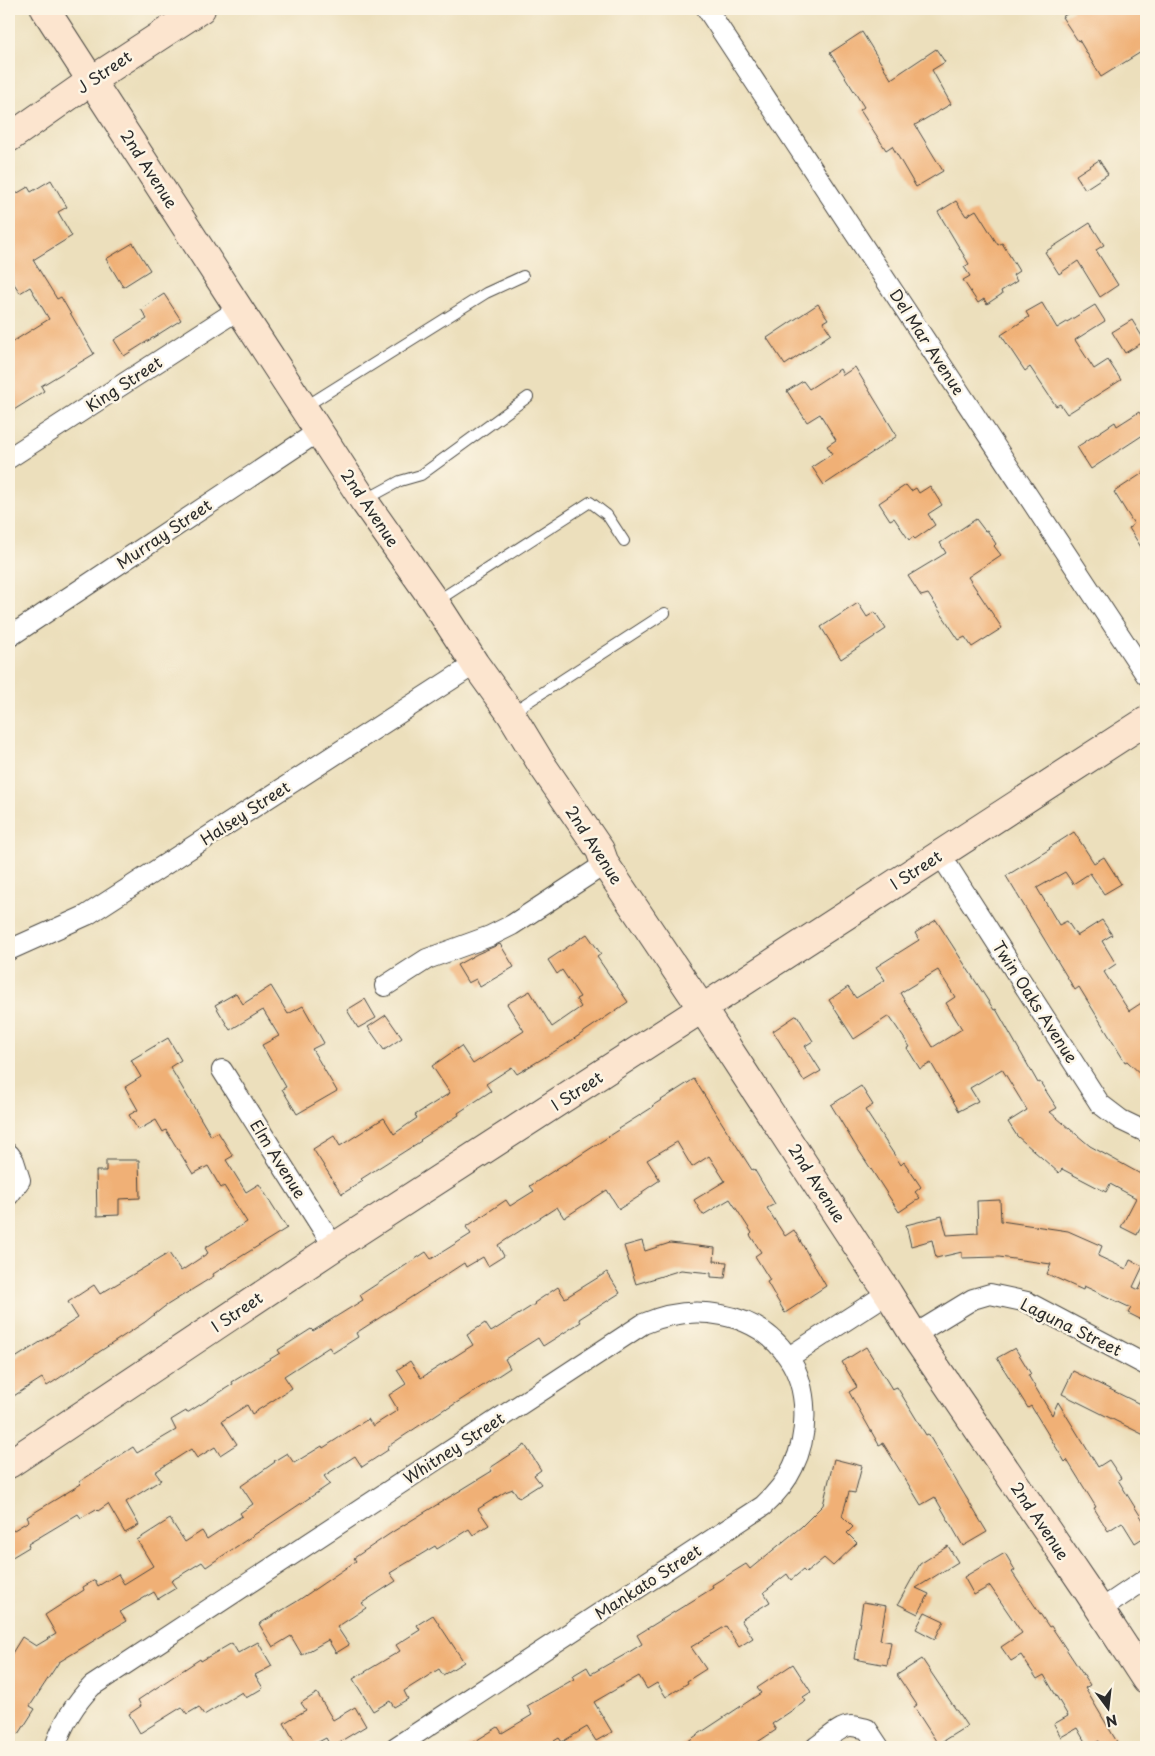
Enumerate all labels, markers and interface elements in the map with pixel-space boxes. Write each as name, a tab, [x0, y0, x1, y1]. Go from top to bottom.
street label: J Street	[71, 44, 136, 98]
street label: 2nd Avenue	[115, 124, 184, 213]
street label: Del Mar Avenue	[885, 284, 971, 399]
street label: King Street	[81, 349, 167, 417]
street label: 2nd Avenue	[336, 464, 406, 551]
street label: Murray Street	[111, 492, 216, 574]
street label: Halsey Street	[195, 774, 294, 850]
street label: 2nd Avenue	[560, 800, 629, 889]
street label: I Street	[885, 843, 946, 895]
street label: Twin Oaks Avenue	[987, 936, 1084, 1067]
street label: I Street	[546, 1064, 607, 1116]
street label: Elm Avenue	[245, 1114, 313, 1203]
street label: 2nd Avenue	[783, 1138, 852, 1227]
street label: I Street	[206, 1285, 267, 1337]
street label: Laguna Street	[1017, 1291, 1127, 1361]
street label: Whitney Street	[398, 1405, 509, 1489]
street label: 2nd Avenue	[1006, 1477, 1076, 1564]
street label: Mankato Street	[589, 1537, 706, 1625]
north arrow	[1082, 1684, 1132, 1734]
text: N	[1103, 1709, 1120, 1733]

